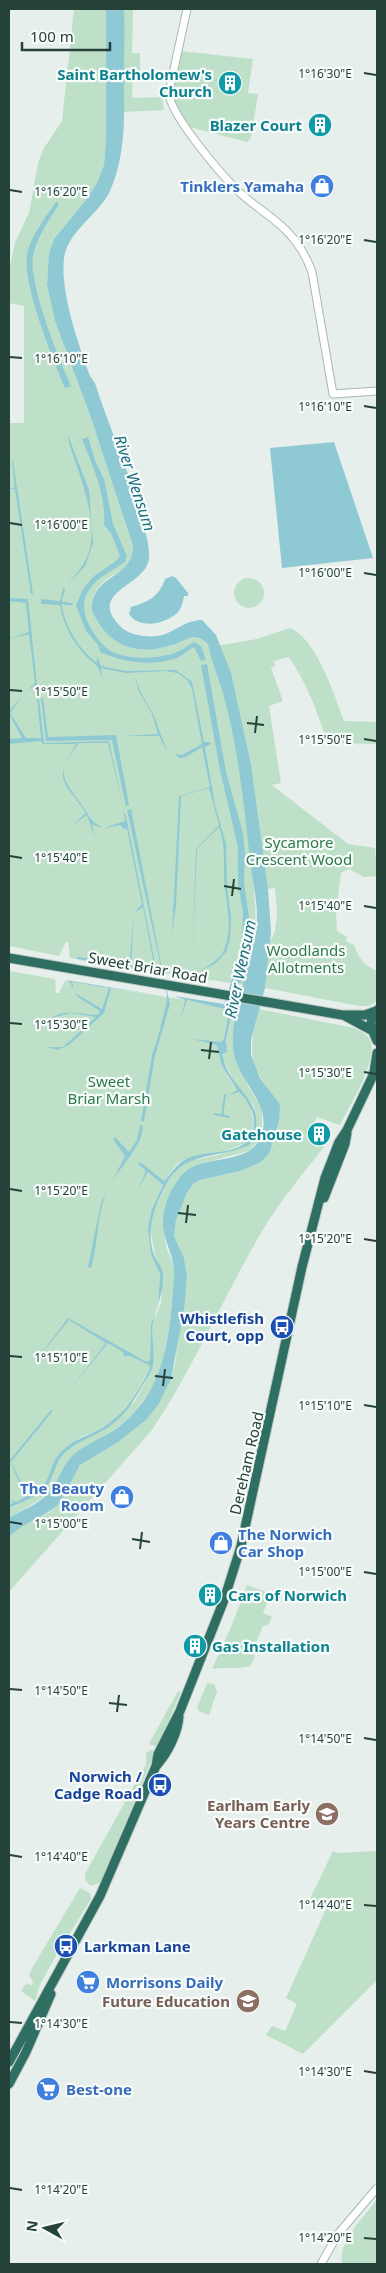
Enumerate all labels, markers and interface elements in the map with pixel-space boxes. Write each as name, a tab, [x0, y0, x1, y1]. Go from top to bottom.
scale bar	[22, 20, 110, 52]
text: 100 m	[30, 26, 74, 46]
place label: Saint Bartholomew's Church	[57, 64, 212, 101]
text: 1°16'30"E	[298, 65, 352, 82]
building icon: Saint Bartholomew's Church	[217, 70, 243, 96]
building icon: Blazer Court	[307, 112, 333, 138]
place label: Blazer Court	[210, 115, 302, 135]
shop icon: Tinklers Yamaha	[309, 173, 335, 199]
place label: Tinklers Yamaha	[180, 176, 304, 196]
text: 1°16'20"E	[34, 183, 88, 200]
text: 1°16'20"E	[298, 231, 352, 248]
text: 1°16'10"E	[34, 350, 88, 367]
text: 1°16'10"E	[298, 398, 352, 415]
water label: River Wensum	[109, 432, 161, 534]
text: 1°16'00"E	[34, 516, 88, 533]
text: 1°16'00"E	[298, 564, 352, 581]
text: 1°15'50"E	[34, 683, 88, 700]
text: 1°15'50"E	[298, 731, 352, 748]
park label: Sycamore Crescent Wood	[246, 832, 352, 869]
text: 1°15'40"E	[34, 849, 88, 866]
text: 1°15'40"E	[298, 897, 352, 914]
water label: River Wensum	[219, 918, 261, 1020]
park label: Woodlands Allotments	[267, 940, 346, 977]
street label: Sweet Briar Road	[87, 947, 209, 987]
text: 1°15'30"E	[34, 1016, 88, 1033]
text: 1°15'30"E	[298, 1064, 352, 1081]
park label: Sweet Briar Marsh	[68, 1071, 151, 1108]
building icon: Gatehouse	[306, 1121, 332, 1147]
place label: Gatehouse	[221, 1124, 302, 1144]
text: 1°15'20"E	[34, 1182, 88, 1199]
text: 1°15'20"E	[298, 1230, 352, 1247]
place label: Whistlefish Court, opp	[180, 1308, 264, 1345]
bus stop icon: Whistlefish Court, opp	[269, 1314, 295, 1340]
text: 1°15'10"E	[34, 1349, 88, 1366]
text: 1°15'10"E	[298, 1397, 352, 1414]
street label: Dereham Road	[224, 1409, 268, 1517]
place label: The Beauty Room	[20, 1478, 104, 1515]
shop icon: The Beauty Room	[109, 1484, 135, 1510]
text: 1°15'00"E	[34, 1515, 88, 1532]
place label: The Norwich Car Shop	[238, 1524, 332, 1561]
shop icon: The Norwich Car Shop	[208, 1530, 234, 1556]
text: 1°15'00"E	[298, 1563, 352, 1580]
building icon: Cars of Norwich	[197, 1582, 223, 1608]
place label: Cars of Norwich	[228, 1585, 347, 1605]
building icon: Gas Installation	[182, 1633, 208, 1659]
place label: Gas Installation	[212, 1636, 330, 1656]
text: 1°14'50"E	[34, 1682, 88, 1699]
text: 1°14'50"E	[298, 1730, 352, 1747]
place label: Norwich / Cadge Road	[54, 1766, 143, 1803]
bus stop icon: Norwich / Cadge Road	[147, 1772, 173, 1798]
place label: Earlham Early Years Centre	[207, 1795, 310, 1832]
school or university icon: Earlham Early Years Centre	[314, 1801, 340, 1827]
text: 1°14'40"E	[34, 1848, 88, 1865]
text: 1°14'40"E	[298, 1896, 352, 1913]
bus stop icon: Larkman Lane	[53, 1933, 79, 1959]
place label: Larkman Lane	[84, 1936, 191, 1956]
supermarket icon: Morrisons Daily	[75, 1969, 101, 1995]
place label: Morrisons Daily	[106, 1972, 223, 1992]
school or university icon: Future Education	[235, 1988, 261, 2014]
place label: Future Education	[102, 1991, 230, 2011]
text: 1°14'30"E	[34, 2015, 88, 2032]
text: 1°14'30"E	[298, 2063, 352, 2080]
supermarket icon: Best-one	[35, 2076, 61, 2102]
place label: Best-one	[66, 2079, 132, 2099]
text: 1°14'20"E	[34, 2181, 88, 2198]
north arrow	[20, 2203, 70, 2253]
text: N	[21, 2219, 42, 2233]
text: 1°14'20"E	[298, 2229, 352, 2246]

